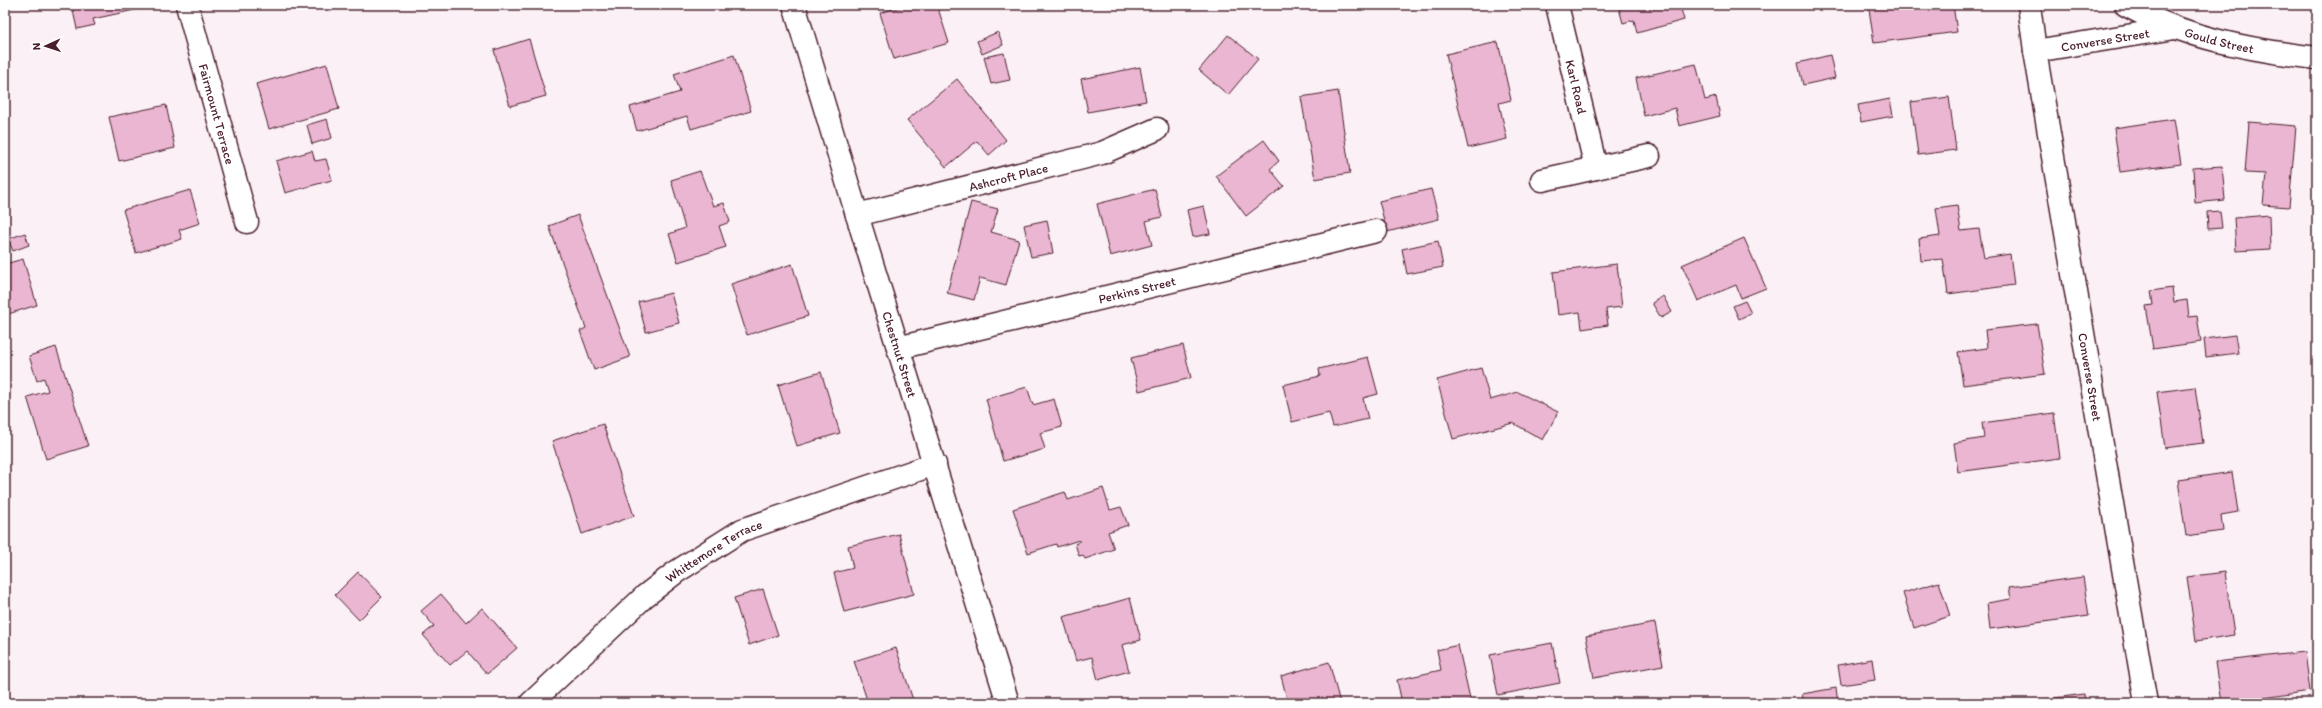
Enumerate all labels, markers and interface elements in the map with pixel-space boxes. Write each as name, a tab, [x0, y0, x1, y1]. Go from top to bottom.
street label: Gould Street	[2182, 24, 2255, 56]
street label: Converse Street	[2060, 25, 2151, 55]
north arrow	[26, 26, 66, 66]
text: N	[30, 42, 43, 51]
street label: Karl Road	[1562, 58, 1590, 115]
street label: Fairmount Terrace	[196, 62, 238, 166]
street label: Ashcroft Place	[967, 160, 1050, 194]
street label: Perkins Street	[1097, 273, 1177, 307]
street label: Chestnut Street	[879, 310, 920, 399]
street label: Converse Street	[2075, 332, 2105, 422]
street label: Whittemore Terrace	[662, 517, 764, 586]

